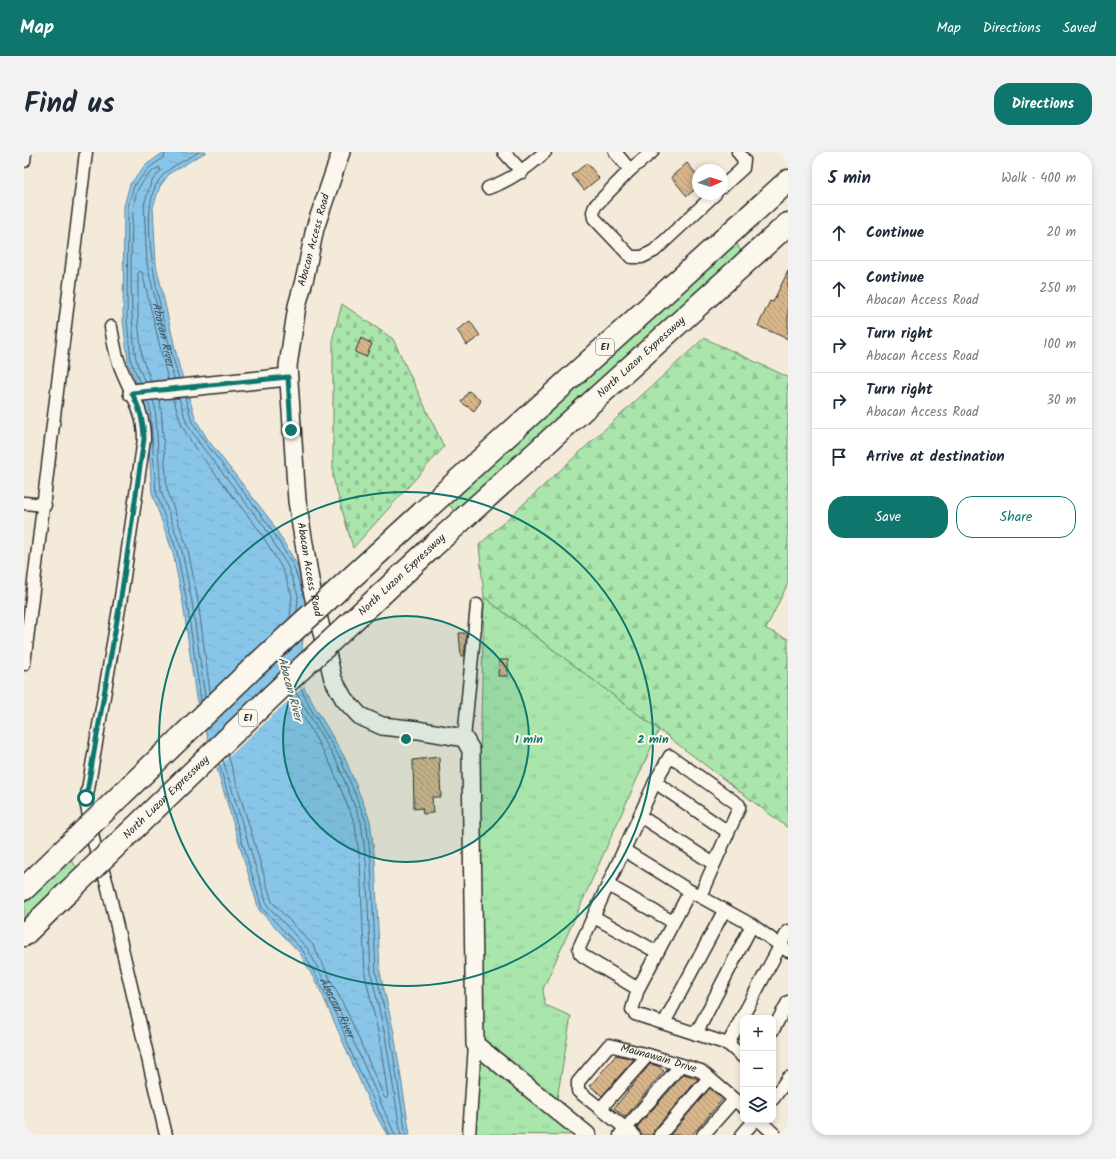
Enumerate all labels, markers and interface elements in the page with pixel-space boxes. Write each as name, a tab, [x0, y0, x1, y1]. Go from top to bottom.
text: Map	[20, 13, 54, 43]
text: Map	[936, 17, 961, 39]
text: Directions	[983, 17, 1041, 39]
text: Saved	[1063, 17, 1096, 39]
text: Find us	[24, 82, 115, 127]
button: Directions	[994, 83, 1092, 125]
north arrow	[692, 164, 728, 200]
text: 5 min	[828, 165, 871, 192]
text: Walk · 400 m	[1001, 168, 1076, 189]
street label: Abacan Access Road	[293, 191, 335, 288]
text: Continue	[866, 221, 924, 245]
icon: ahead	[828, 222, 850, 244]
text: 20 m	[1046, 222, 1076, 243]
text: Continue	[866, 266, 924, 290]
icon: ahead	[828, 278, 850, 300]
text: 250 m	[1039, 278, 1076, 299]
text: Abacan Access Road	[866, 290, 979, 311]
water label: Abacan River	[147, 300, 181, 372]
street label: North Luzon Expressway	[593, 312, 690, 402]
text: Turn right	[866, 322, 933, 346]
icon: right	[828, 334, 850, 356]
text: 100 m	[1043, 334, 1076, 355]
road number: E1	[596, 339, 614, 355]
text: Abacan Access Road	[866, 346, 979, 367]
text: Turn right	[866, 378, 933, 402]
icon: right	[828, 390, 850, 412]
text: 30 m	[1047, 390, 1076, 411]
text: Abacan Access Road	[866, 402, 979, 423]
route end	[282, 421, 300, 439]
text: Arrive at destination	[866, 445, 1005, 469]
icon: arrive	[828, 446, 850, 468]
button: Save	[828, 496, 948, 538]
button: Share	[956, 496, 1076, 538]
street label: Abacan Access Road	[292, 521, 327, 619]
street label: North Luzon Expressway	[354, 529, 450, 620]
water label: Abacan River	[272, 655, 308, 726]
road number: E1	[239, 710, 257, 726]
text: 1 min	[515, 730, 543, 749]
text: 2 min	[637, 730, 669, 749]
centre of rings	[399, 732, 413, 746]
street label: North Luzon Expressway	[119, 751, 214, 844]
route start	[77, 789, 95, 807]
water label: Abacan River	[314, 974, 361, 1044]
map controls	[740, 1015, 776, 1123]
button: +	[740, 1015, 776, 1051]
street label: Maunawain Drive	[619, 1039, 699, 1078]
button: −	[740, 1051, 776, 1087]
button: layers	[740, 1087, 776, 1123]

